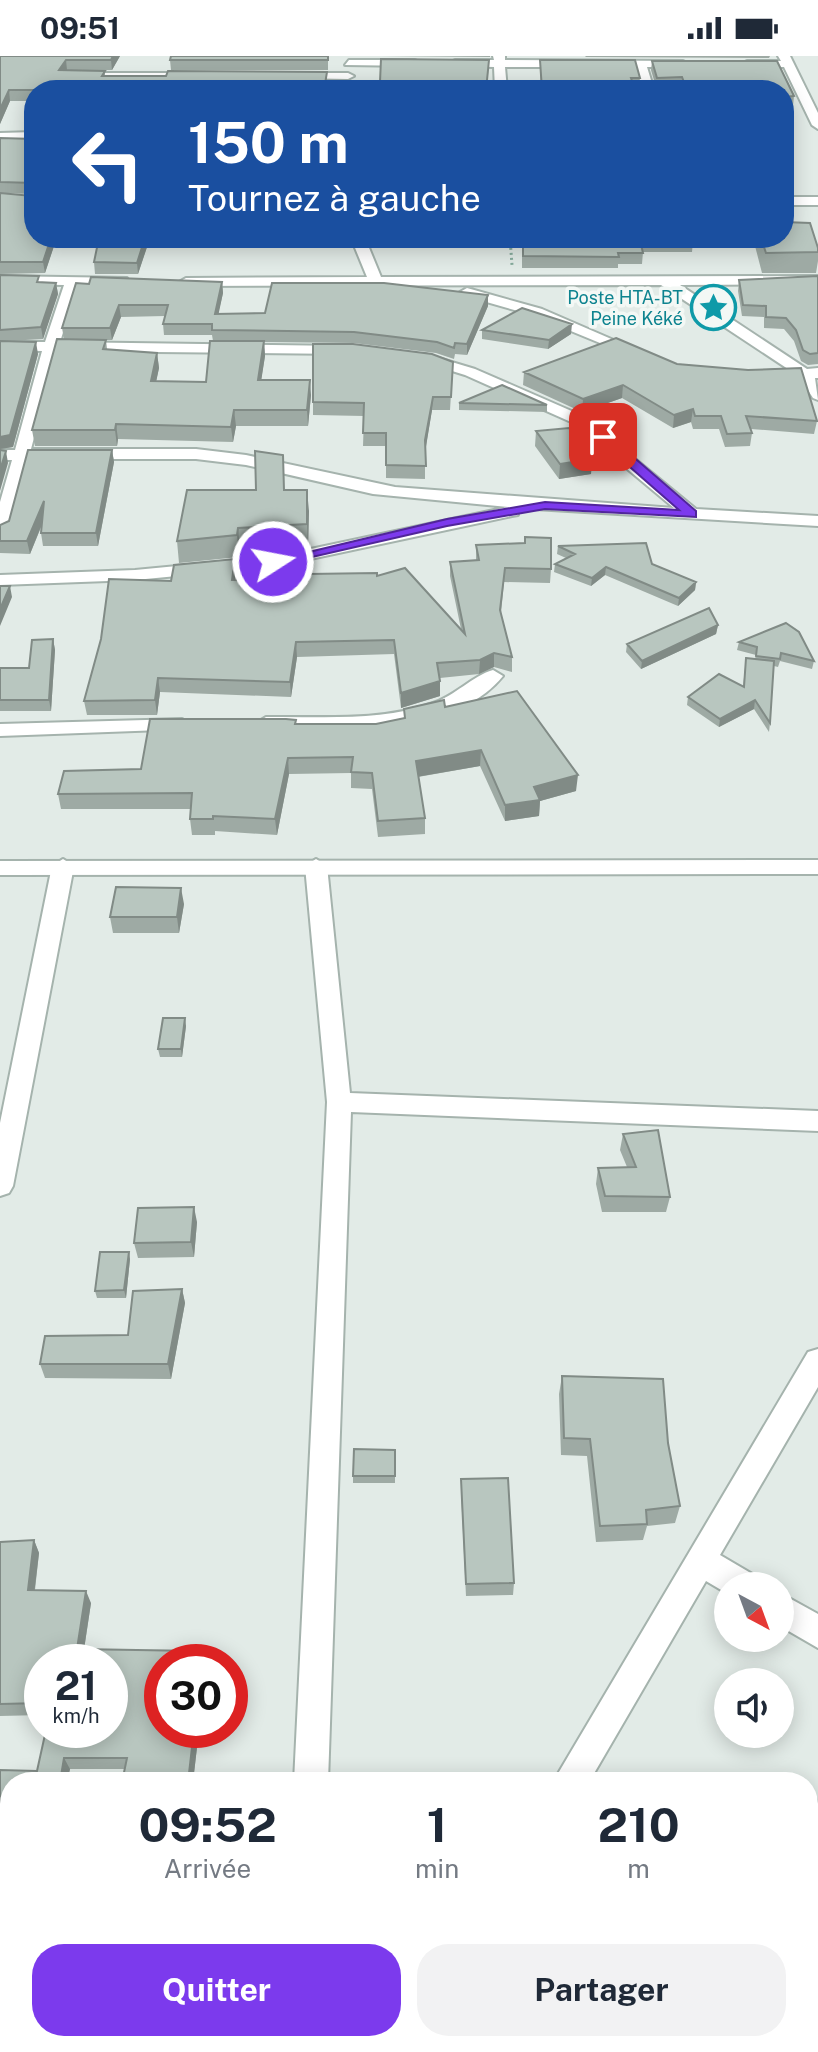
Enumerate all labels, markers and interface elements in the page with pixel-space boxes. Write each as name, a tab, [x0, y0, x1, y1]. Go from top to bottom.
text: 09:51	[40, 10, 120, 46]
text: 150 m	[188, 110, 349, 176]
icon: left	[56, 112, 160, 216]
text: Tournez à gauche	[188, 177, 481, 219]
place icon: Poste HTA-BT Peine Kéké	[690, 284, 738, 332]
place label: Poste HTA-BT Peine Kéké	[567, 287, 683, 329]
pin	[569, 403, 637, 471]
icon: arrive	[581, 415, 625, 459]
position arrow	[231, 520, 315, 604]
north arrow	[714, 1572, 794, 1652]
map controls	[714, 1572, 794, 1748]
speed limit sign: 30	[144, 1644, 248, 1748]
text: 21	[55, 1662, 97, 1709]
button: sound	[714, 1668, 794, 1748]
text: km/h	[52, 1704, 100, 1728]
text: 09:52	[138, 1796, 277, 1853]
text: 1	[427, 1796, 447, 1853]
text: 210	[598, 1796, 680, 1853]
text: Arrivée	[164, 1853, 251, 1884]
text: min	[415, 1853, 459, 1884]
text: m	[627, 1853, 650, 1884]
button: Quitter	[32, 1944, 401, 2036]
button: Partager	[417, 1944, 786, 2036]

